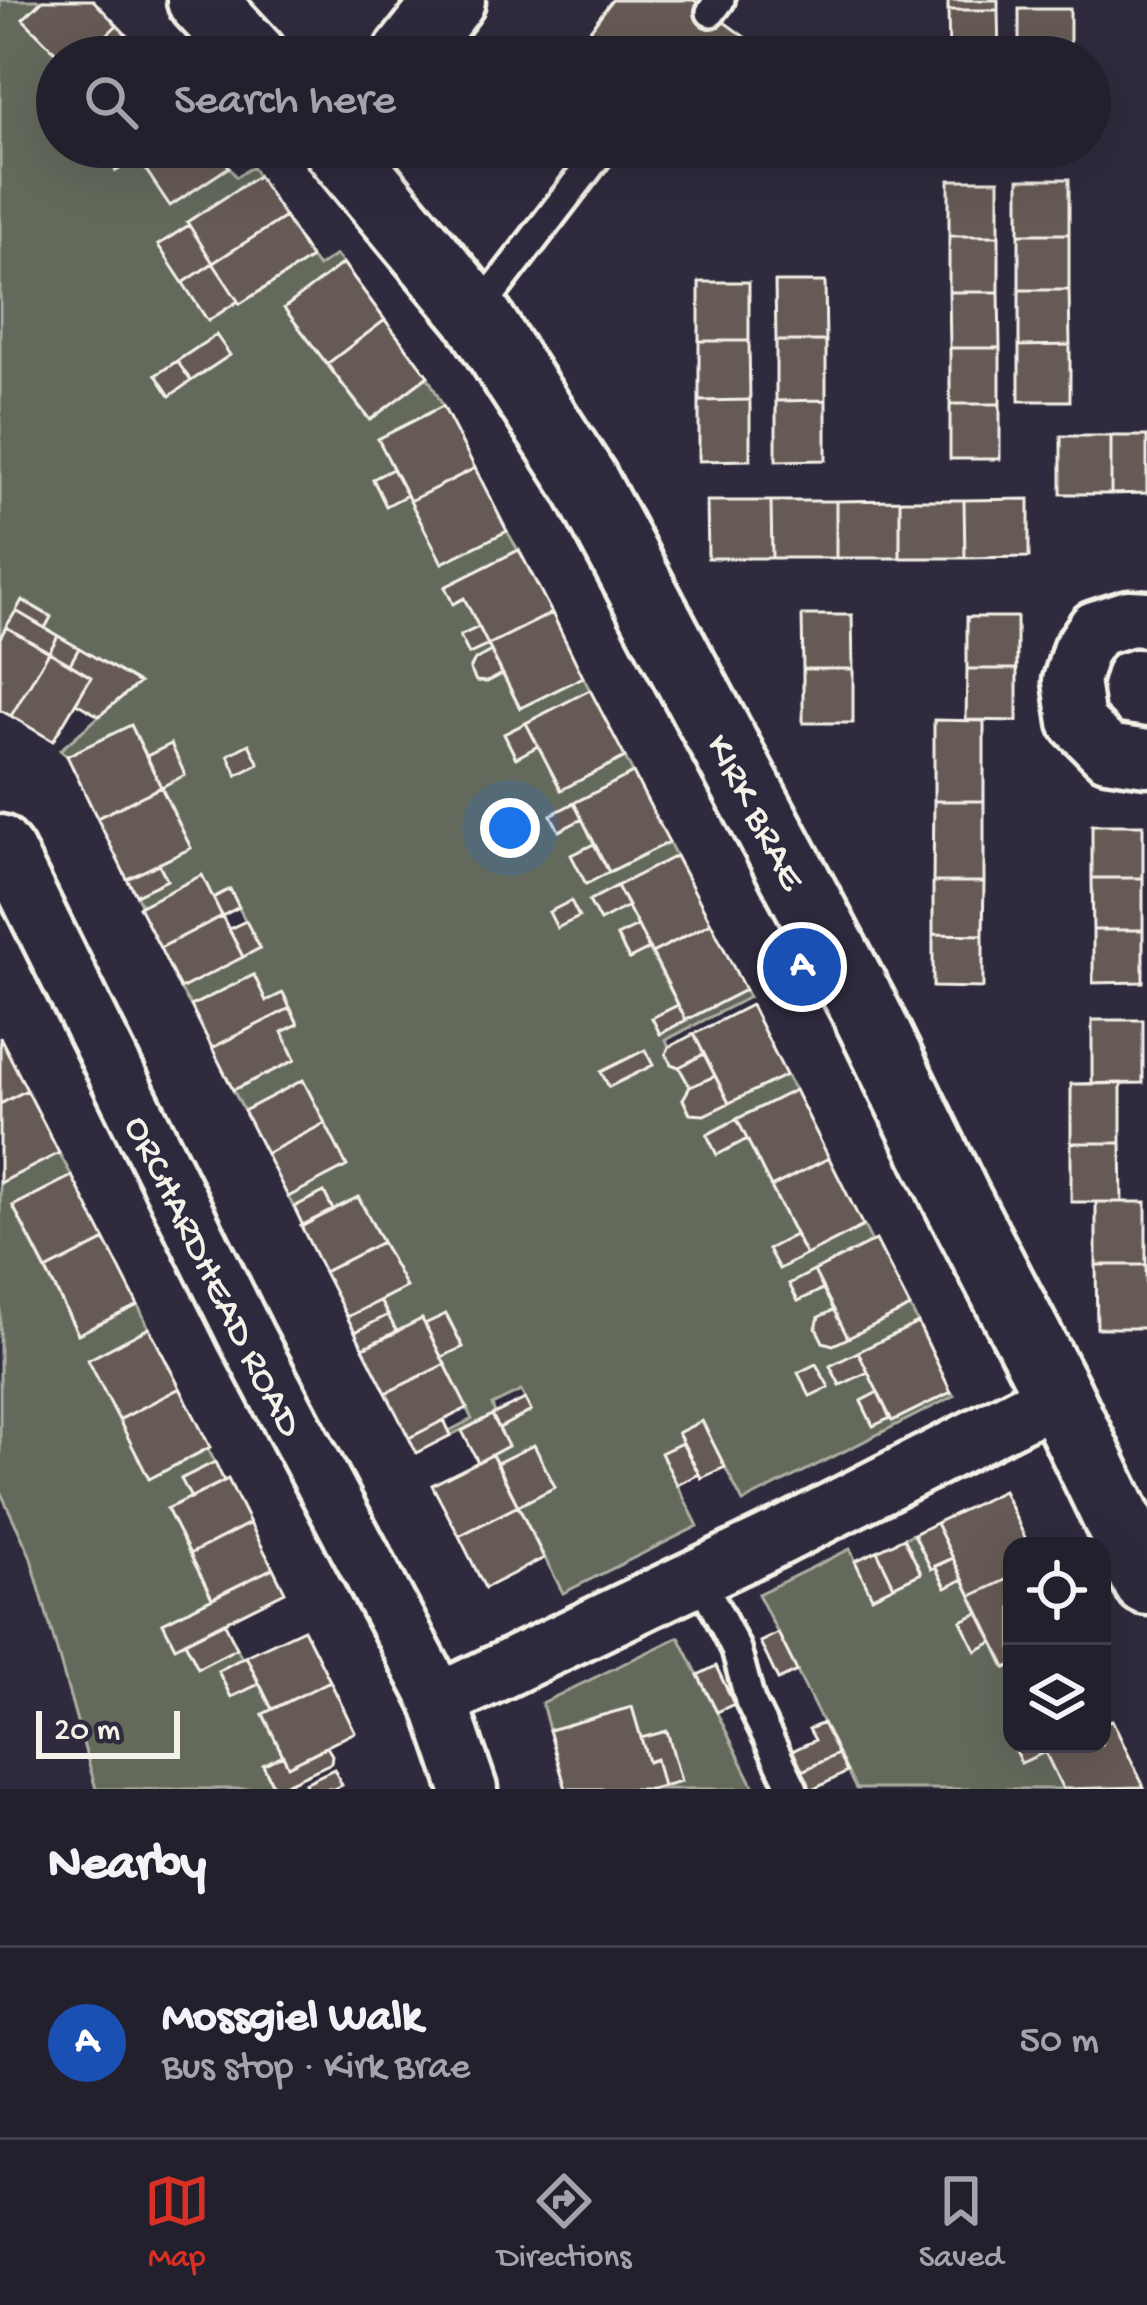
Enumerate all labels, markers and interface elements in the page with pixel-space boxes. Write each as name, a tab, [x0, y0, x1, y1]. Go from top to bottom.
search box	[36, 36, 1111, 168]
icon: search	[78, 69, 144, 135]
text: Search here	[174, 76, 396, 129]
street label: KIRK BRAE	[693, 728, 814, 901]
your location	[480, 798, 540, 858]
pin: A	[763, 922, 841, 1012]
street label: ORCHARDHEAD ROAD	[111, 1110, 311, 1446]
map controls	[1003, 1537, 1111, 1753]
button: locate	[1003, 1537, 1111, 1645]
button: layers	[1003, 1645, 1111, 1753]
scale bar	[36, 1705, 180, 1758]
text: 20 m	[54, 1713, 120, 1751]
text: Nearby	[48, 1837, 206, 1897]
text: Mossgiel Walk	[162, 1993, 422, 2046]
text: A	[75, 2020, 99, 2066]
text: 50 m	[1019, 2020, 1099, 2066]
text: Bus stop · Kirk Brae	[162, 2046, 470, 2092]
tab: Map	[144, 2168, 210, 2278]
tab: Directions	[497, 2168, 631, 2278]
tab: Saved	[919, 2168, 1003, 2278]

